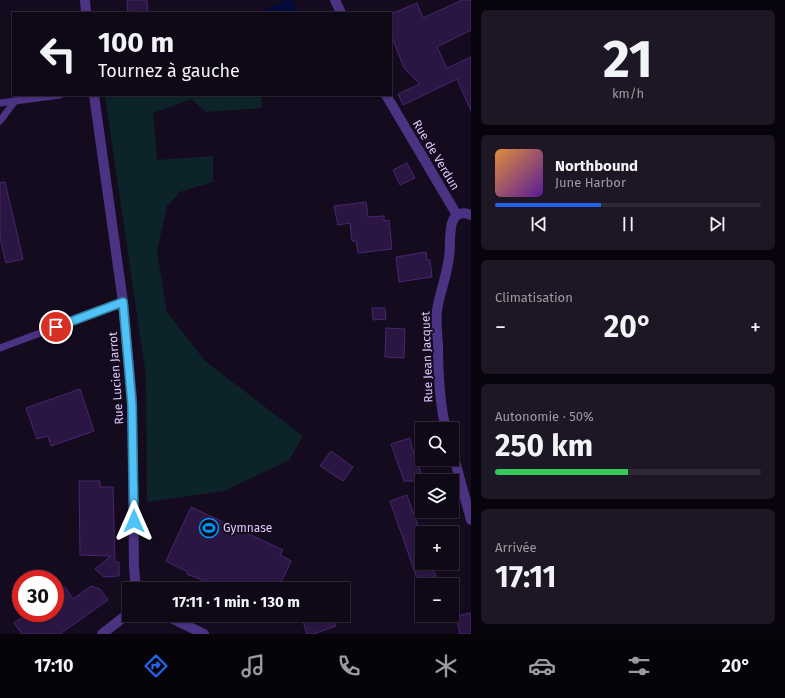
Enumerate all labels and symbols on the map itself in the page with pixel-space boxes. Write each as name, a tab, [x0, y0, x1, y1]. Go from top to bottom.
street label: Rue de Verdun	[410, 117, 462, 193]
pin	[39, 310, 73, 344]
street label: Rue Jean Jacquet	[418, 310, 436, 403]
street label: Rue Lucien Jarrot	[106, 330, 126, 425]
position arrow	[113, 500, 155, 542]
sports icon: Gymnase	[198, 517, 220, 539]
place label: Gymnase	[223, 521, 272, 535]
speed limit sign: 30	[12, 570, 64, 622]

